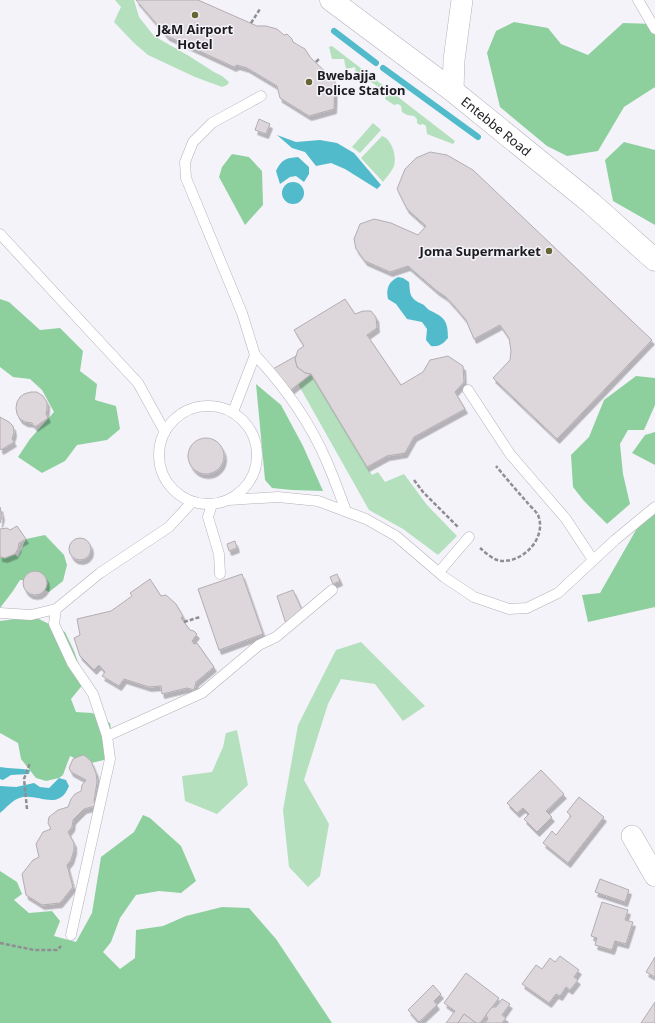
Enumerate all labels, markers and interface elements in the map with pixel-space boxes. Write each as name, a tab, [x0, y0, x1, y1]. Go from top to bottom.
marker: J&M Airport Hotel	[190, 10, 200, 20]
place label: J&M Airport Hotel	[156, 20, 233, 53]
place label: Bwebajja Police Station	[317, 66, 406, 99]
marker: Bwebajja Police Station	[304, 77, 314, 87]
street label: Entebbe Road	[458, 92, 535, 160]
place label: Joma Supermarket	[419, 242, 541, 260]
marker: Joma Supermarket	[544, 246, 554, 256]

